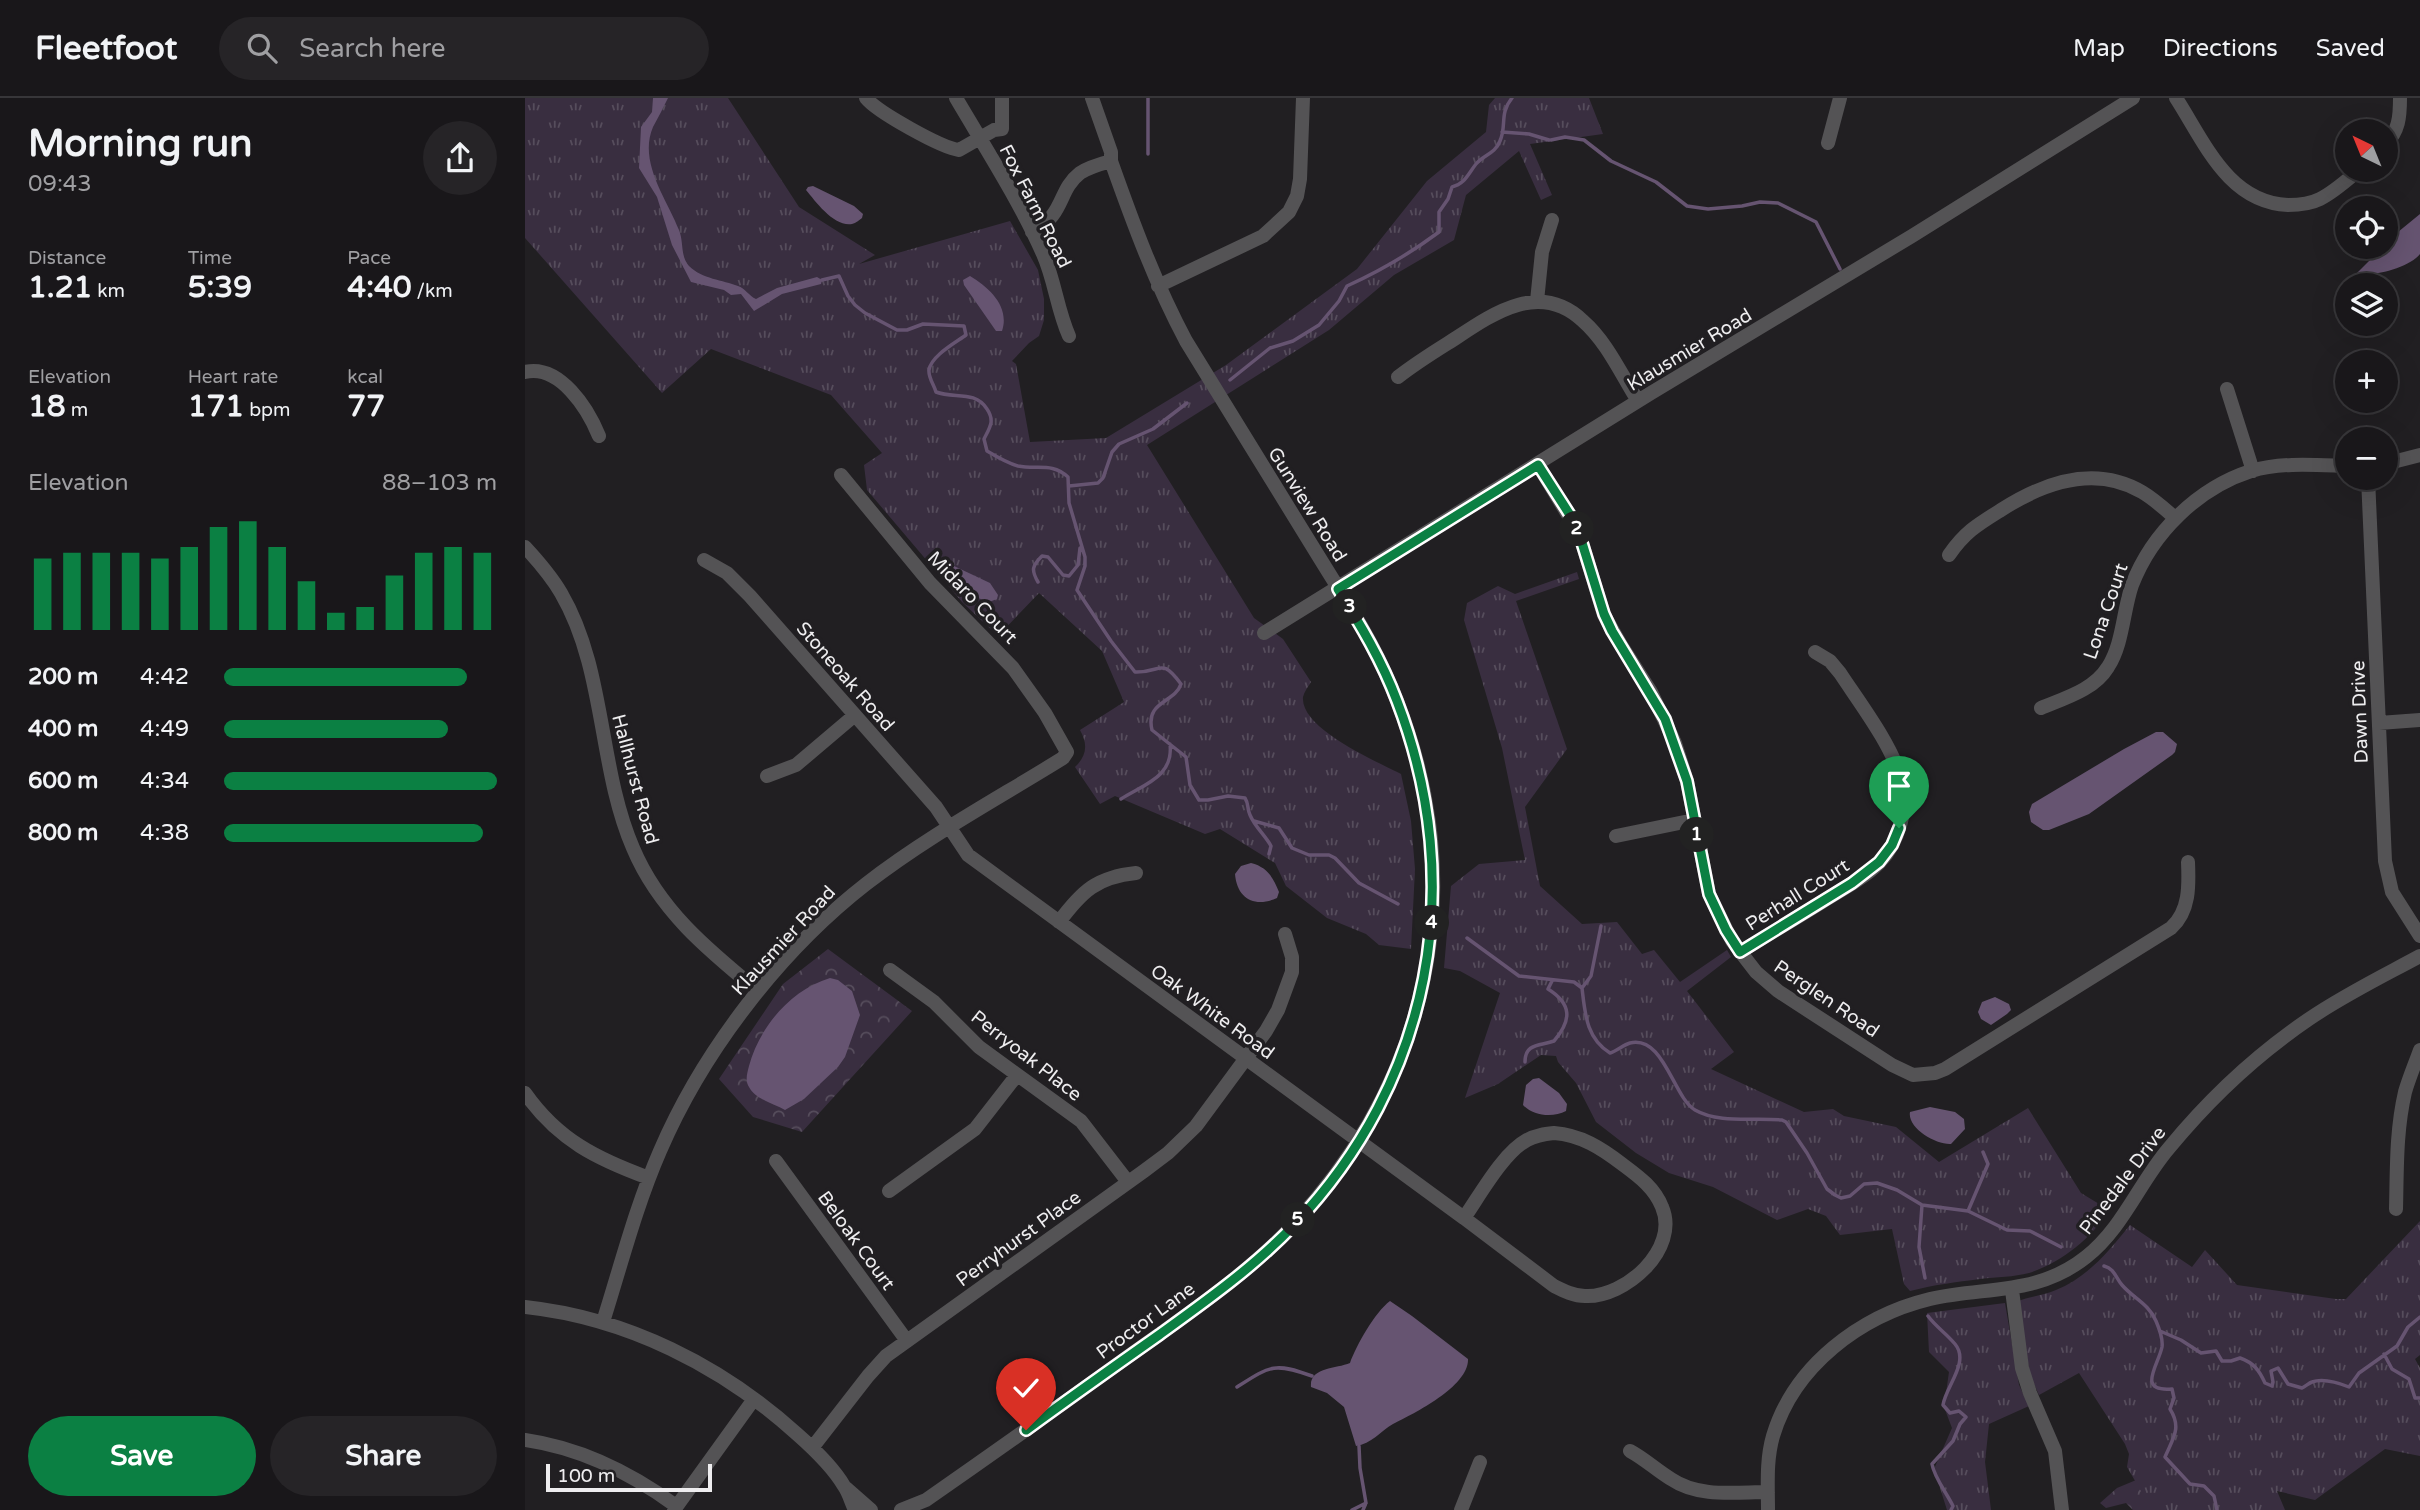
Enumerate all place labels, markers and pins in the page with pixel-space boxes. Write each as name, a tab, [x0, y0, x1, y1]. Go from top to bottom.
pin: 2	[1559, 512, 1595, 546]
pin: 3	[1333, 589, 1367, 624]
pin	[1869, 756, 1929, 828]
pin: 1	[1679, 818, 1715, 852]
pin: 4	[1415, 906, 1450, 940]
pin: 5	[1281, 1202, 1315, 1238]
pin	[996, 1358, 1056, 1430]

